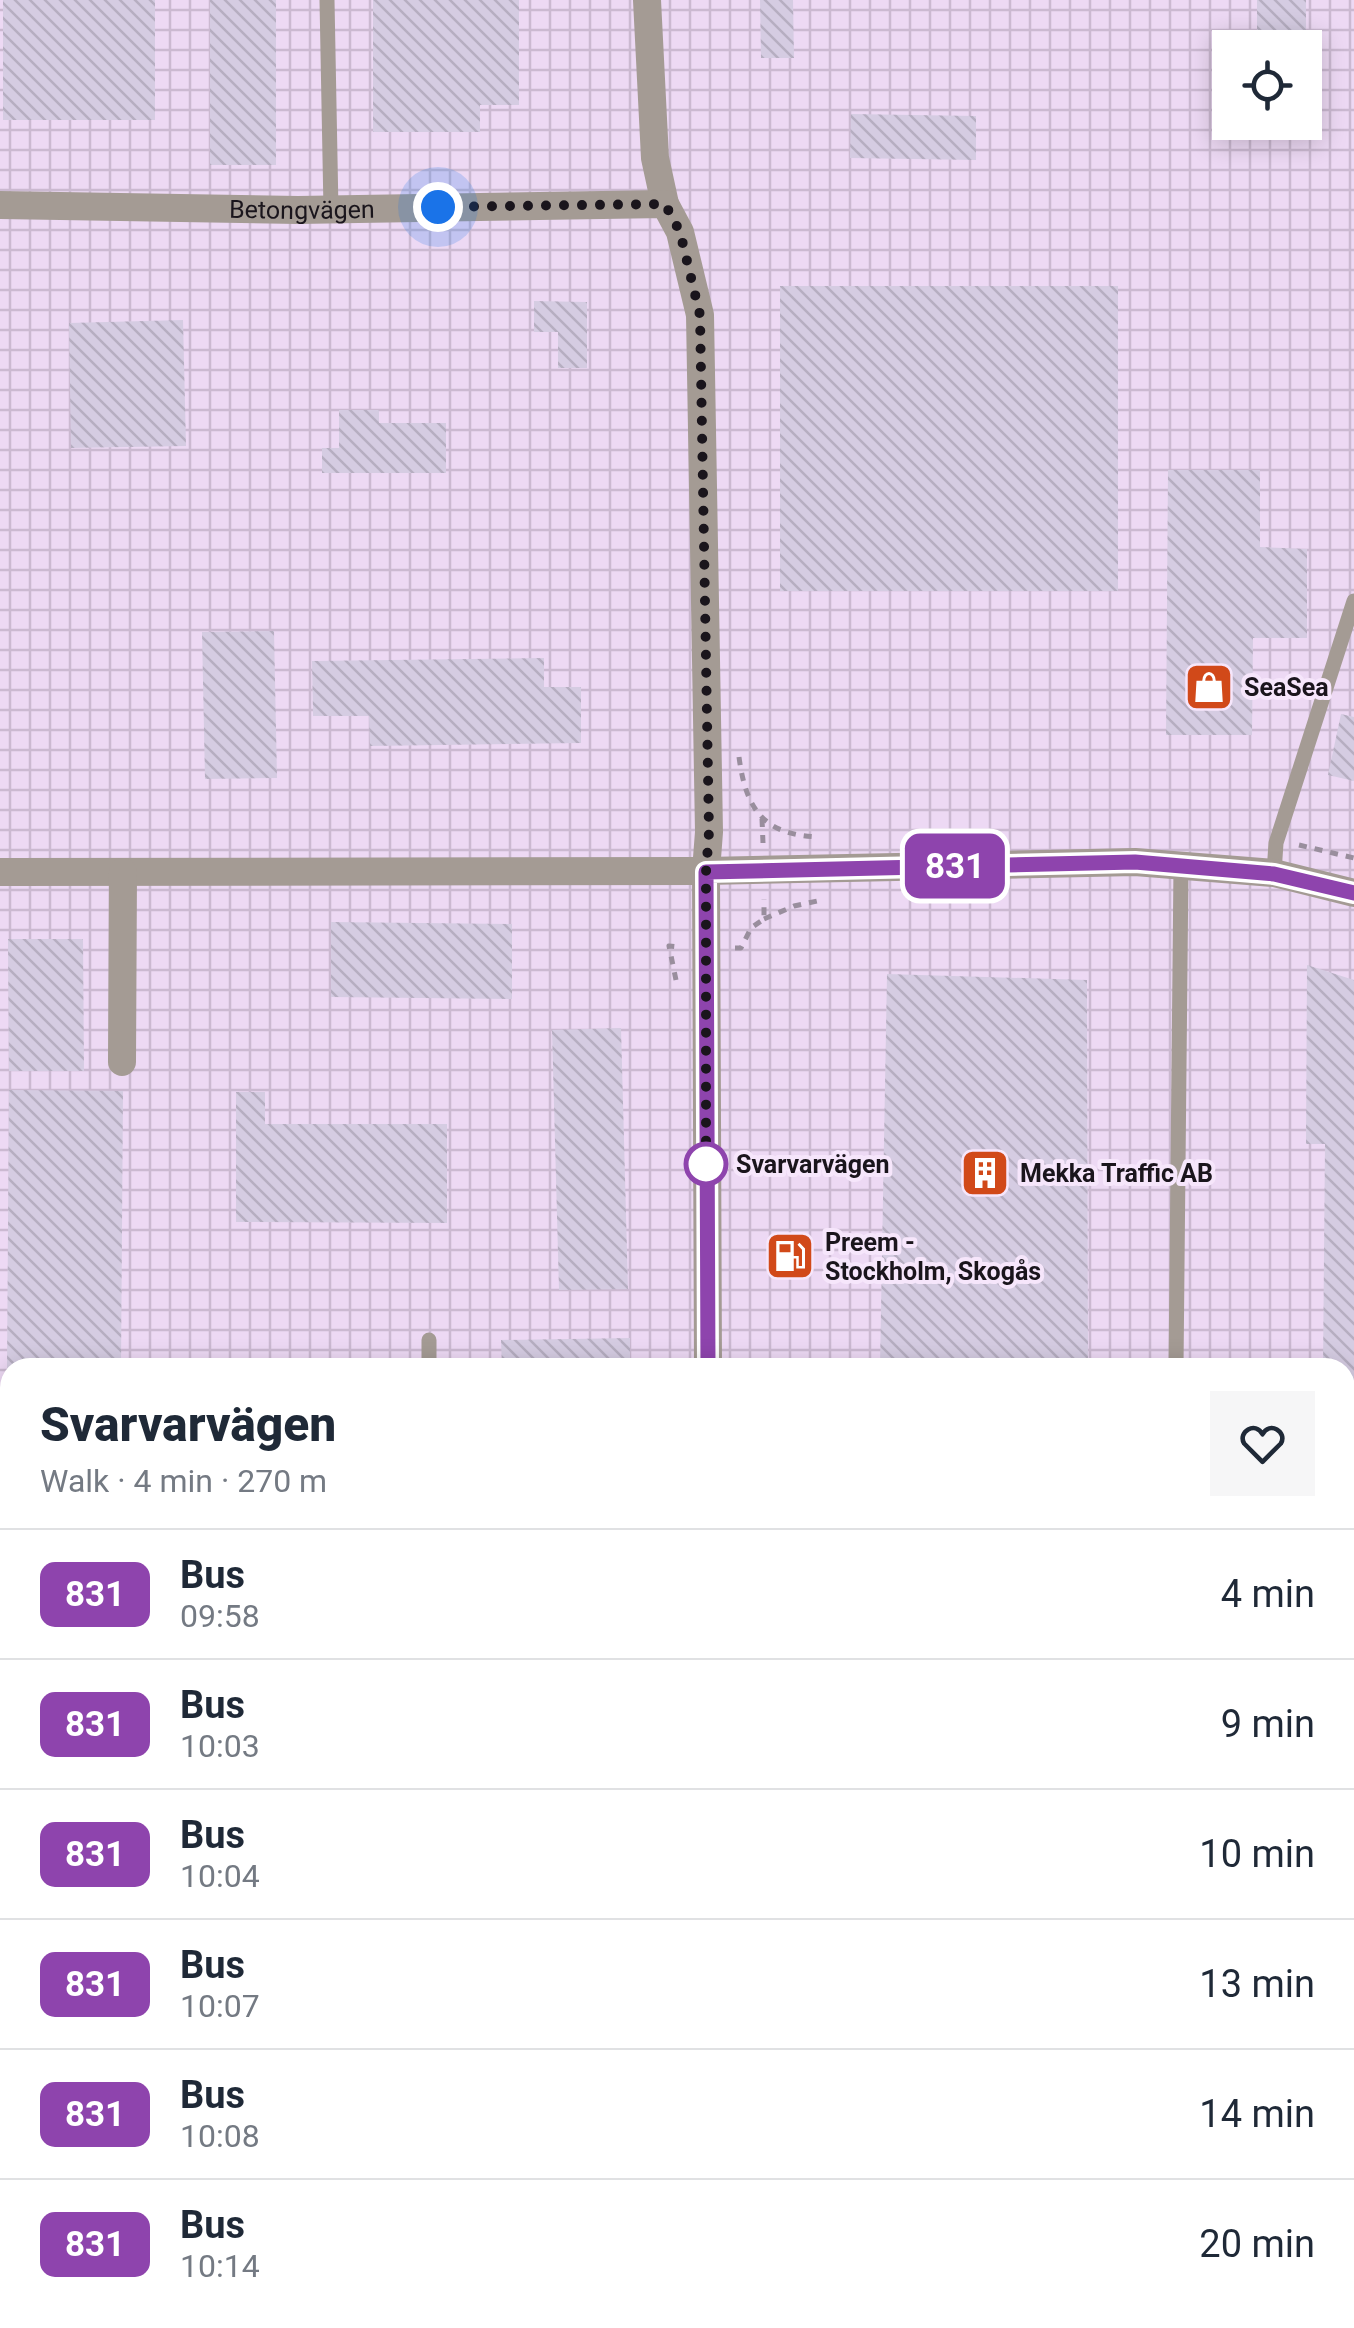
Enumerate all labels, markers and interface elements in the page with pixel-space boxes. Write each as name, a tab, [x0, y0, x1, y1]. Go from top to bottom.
map controls	[1212, 30, 1322, 140]
button: locate	[1212, 30, 1322, 140]
your location	[413, 182, 463, 232]
street label: Betongvägen	[229, 194, 375, 225]
shop icon: SeaSea	[1183, 661, 1235, 713]
place label: SeaSea	[1244, 673, 1329, 702]
line badge: 831	[898, 834, 1012, 898]
text: 831	[925, 846, 985, 887]
marker: Svarvarvägen	[685, 1143, 727, 1185]
building icon: Mekka Traffic AB	[959, 1147, 1011, 1199]
place label: Svarvarvägen	[736, 1150, 890, 1179]
place label: Mekka Traffic AB	[1020, 1159, 1213, 1188]
place label: Preem - Stockholm, Skogås	[825, 1228, 1041, 1286]
fuel station icon: Preem - Stockholm, Skogås	[764, 1230, 816, 1282]
button: heart	[1210, 1391, 1315, 1496]
text: Svarvarvägen	[40, 1396, 336, 1453]
text: Walk · 4 min · 270 m	[40, 1462, 327, 1500]
text: Bus	[180, 1553, 245, 1597]
text: 4 min	[1221, 1572, 1315, 1616]
text: 831	[65, 1574, 125, 1615]
text: 09:58	[180, 1597, 260, 1635]
text: Bus	[180, 1683, 245, 1727]
text: 9 min	[1221, 1702, 1315, 1746]
text: 831	[65, 1704, 125, 1745]
text: 10:03	[180, 1727, 260, 1765]
text: Bus	[180, 1813, 245, 1857]
text: 10 min	[1199, 1832, 1315, 1876]
text: 831	[65, 1834, 125, 1875]
text: 10:04	[180, 1857, 260, 1895]
text: Bus	[180, 1943, 245, 1987]
text: 13 min	[1199, 1962, 1315, 2006]
text: 831	[65, 1964, 125, 2005]
text: 10:07	[180, 1987, 260, 2025]
text: Bus	[180, 2073, 245, 2117]
text: 14 min	[1199, 2092, 1315, 2136]
text: 831	[65, 2094, 125, 2135]
text: 10:08	[180, 2117, 260, 2155]
text: Bus	[180, 2203, 245, 2247]
text: 20 min	[1199, 2222, 1315, 2266]
text: 831	[65, 2224, 125, 2265]
text: 10:14	[180, 2247, 260, 2285]

